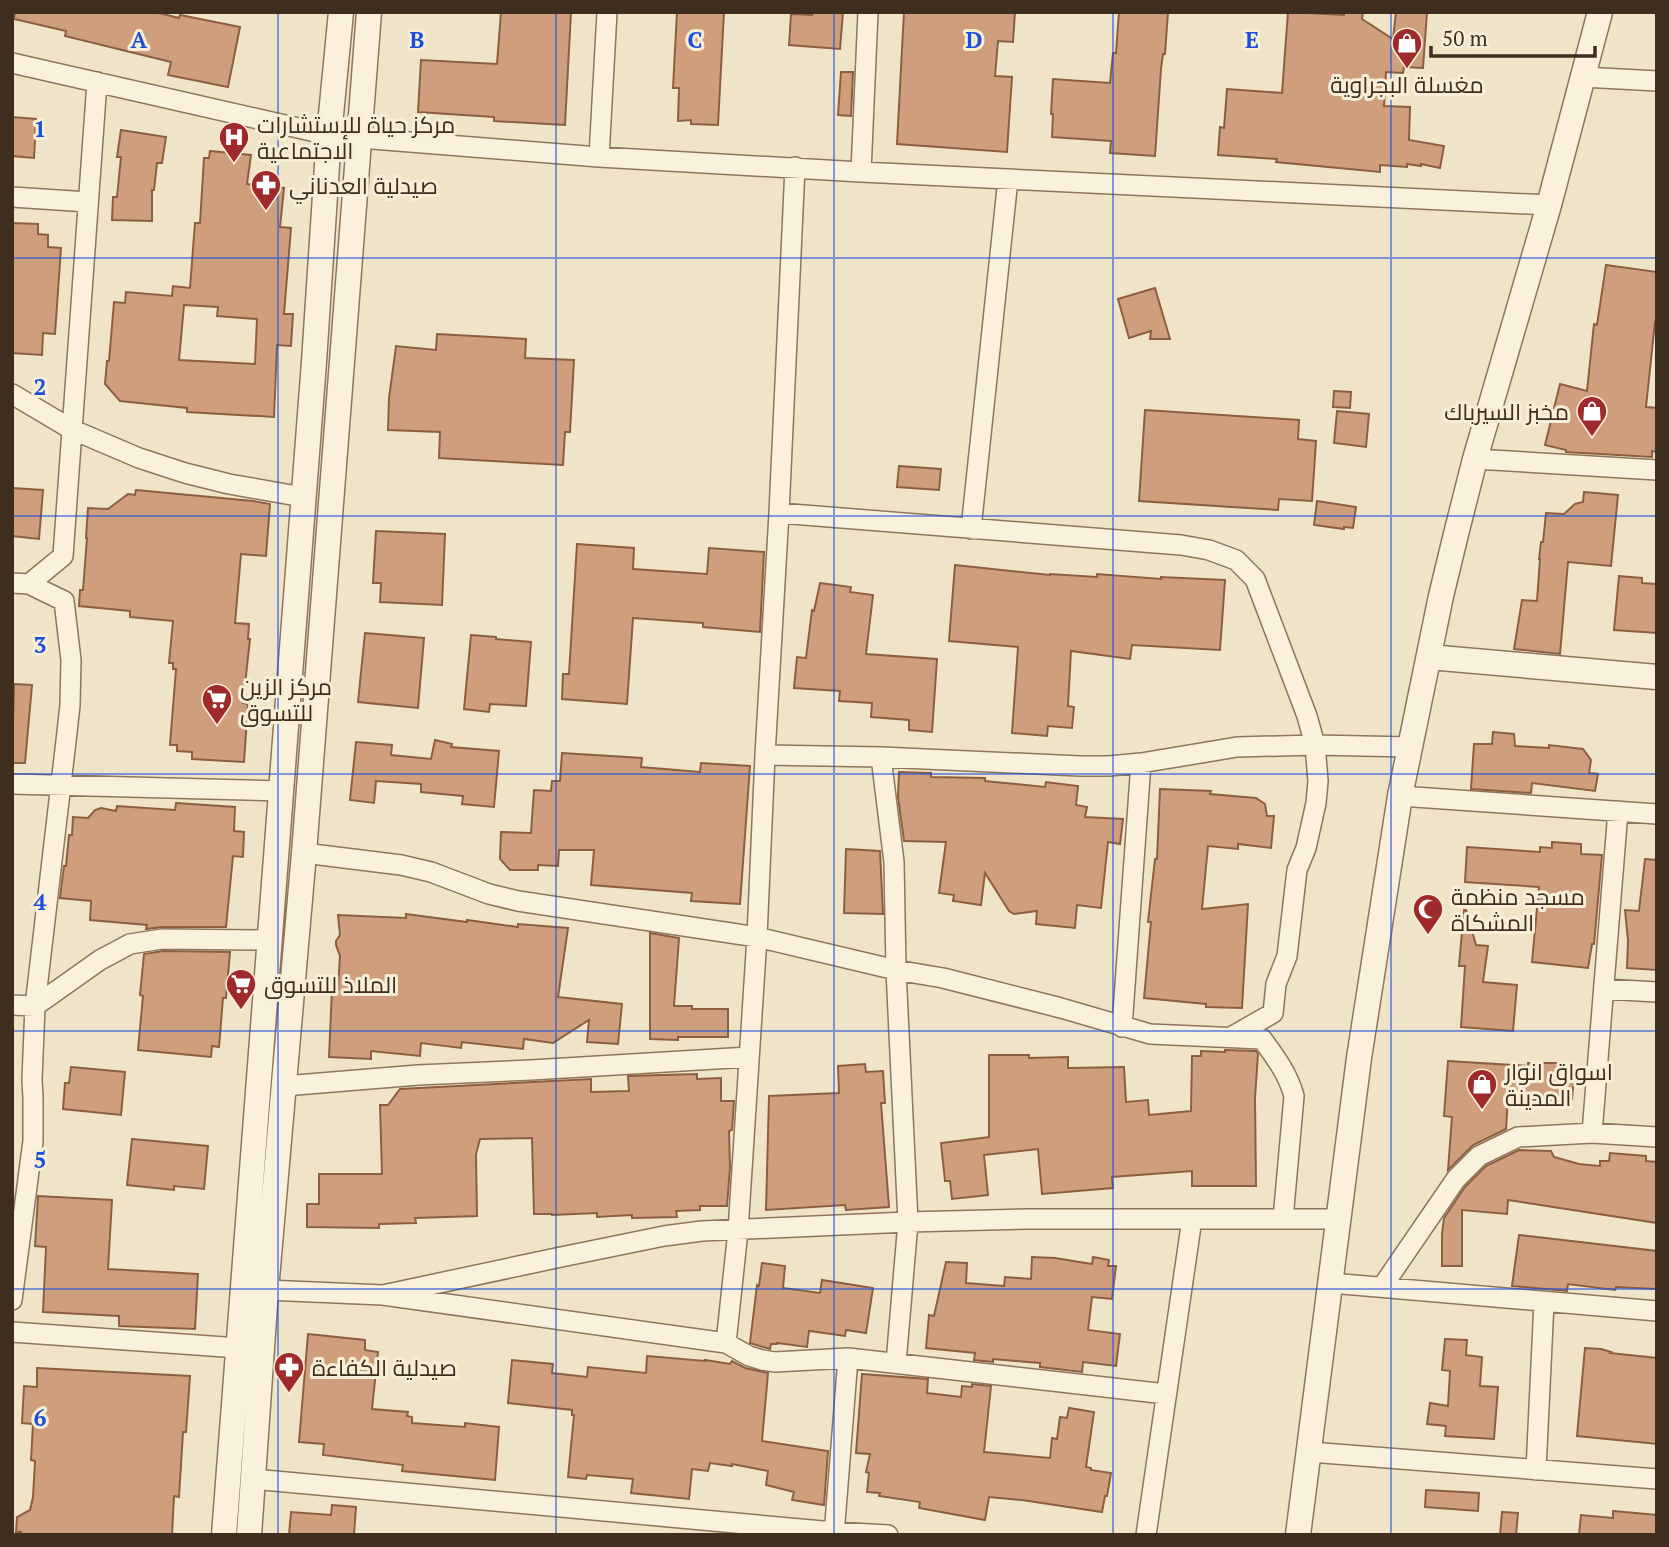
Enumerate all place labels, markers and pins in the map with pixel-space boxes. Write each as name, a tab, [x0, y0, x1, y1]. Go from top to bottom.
shop icon: مغسلة البجراوية	[1390, 26, 1424, 70]
place label: مغسلة البجراوية	[1330, 69, 1484, 100]
place label: مركز حياة للإستشارات الاجتماعية	[257, 109, 455, 166]
hospital icon: مركز حياة للإستشارات الاجتماعية	[217, 120, 251, 164]
pharmacy icon: صيدلية العدناني	[249, 168, 283, 212]
place label: صيدلية العدناني	[289, 170, 438, 204]
shop icon: مخبز السيرباك	[1575, 394, 1609, 438]
place label: مخبز السيرباك	[1444, 396, 1569, 427]
place label: مركز الزين للتسوق	[240, 671, 332, 728]
supermarket icon: مركز الزين للتسوق	[200, 682, 234, 726]
place label: مسجد منظمة المشكاة	[1451, 881, 1585, 938]
mosque icon: مسجد منظمة المشكاة	[1411, 892, 1445, 936]
supermarket icon: الملاذ للتسوق	[224, 967, 258, 1011]
place label: الملاذ للتسوق	[264, 969, 397, 1000]
place label: اسواق انوار المدينة	[1503, 1056, 1613, 1113]
shop icon: اسواق انوار المدينة	[1465, 1067, 1499, 1111]
pharmacy icon: صيدلية الكفاءة	[272, 1350, 306, 1394]
place label: صيدلية الكفاءة	[312, 1352, 457, 1383]

